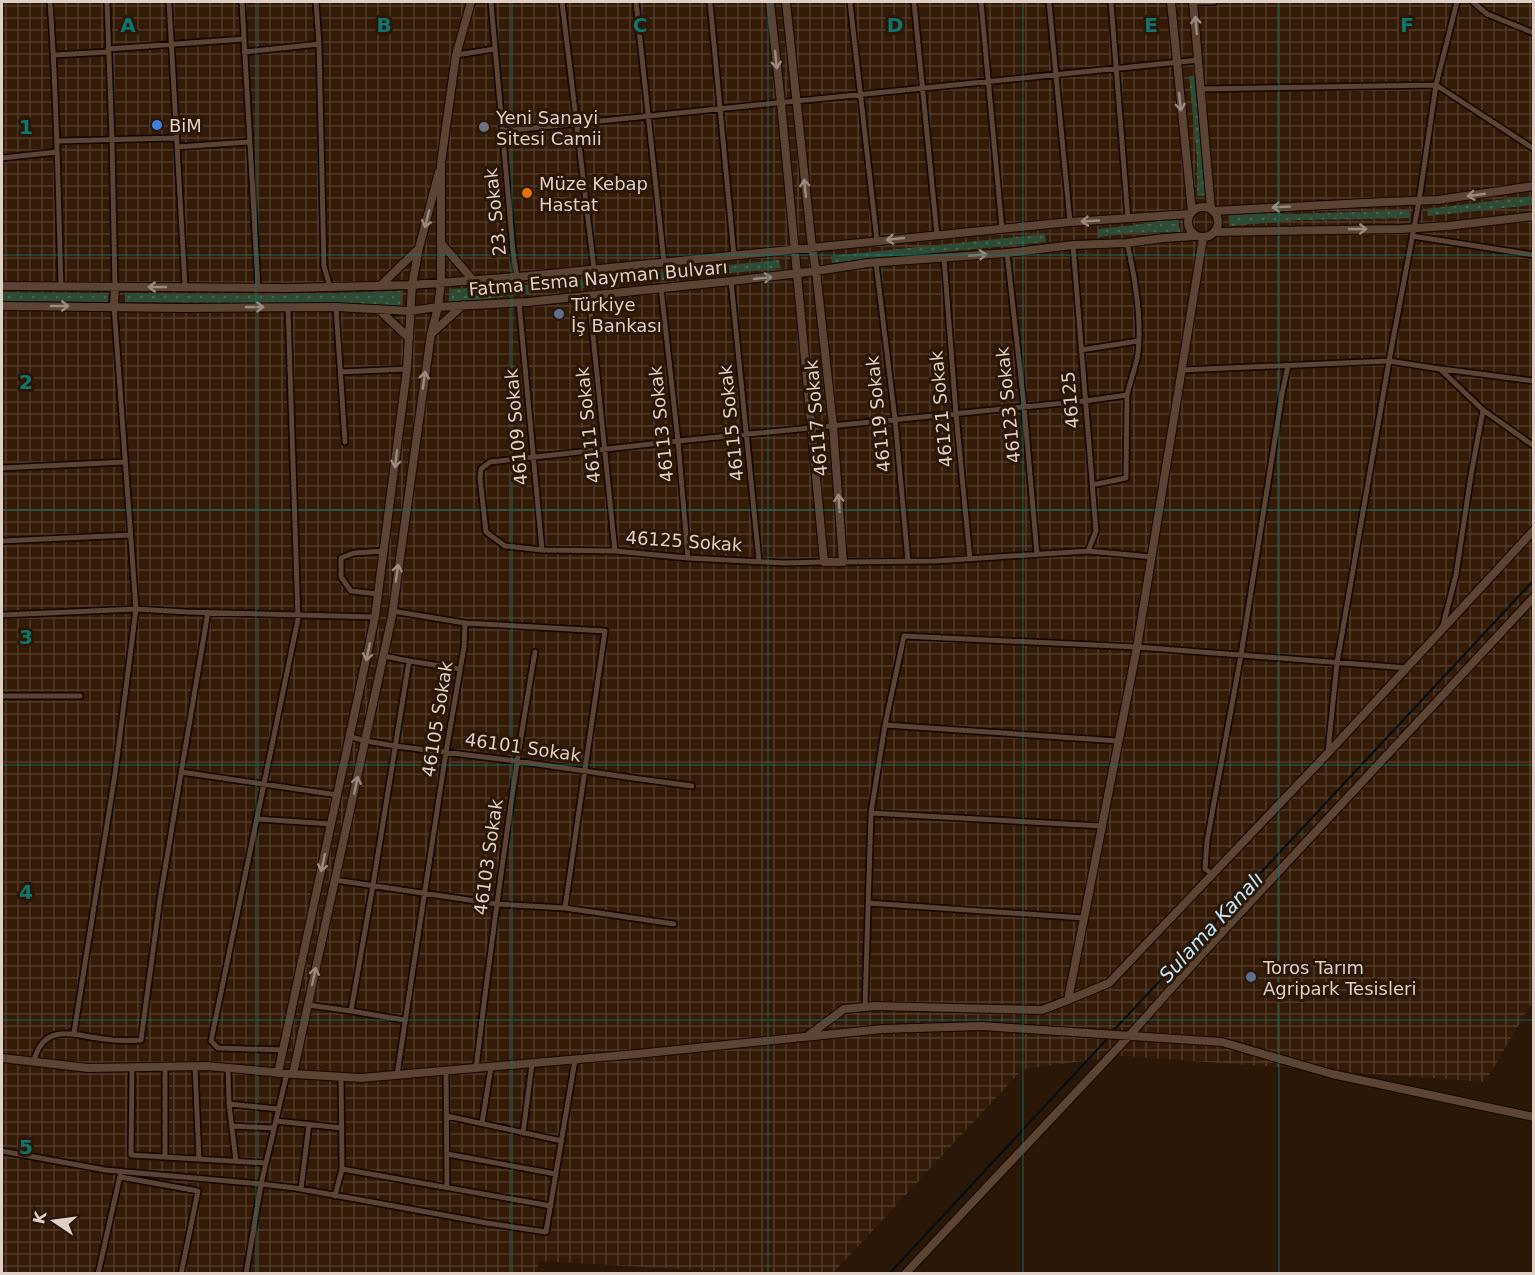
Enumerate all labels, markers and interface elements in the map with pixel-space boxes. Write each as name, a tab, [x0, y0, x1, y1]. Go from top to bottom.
text: A	[120, 13, 136, 37]
text: B	[376, 13, 392, 37]
text: C	[633, 13, 647, 37]
text: D	[887, 13, 903, 37]
text: E	[1144, 13, 1158, 37]
text: F	[1400, 13, 1414, 37]
one-way arrow	[1190, 16, 1201, 36]
one-way arrow	[771, 49, 782, 69]
one-way arrow	[1175, 91, 1186, 111]
place label: Yeni Sanayi Sitesi Camii	[495, 107, 602, 149]
text: 1	[19, 115, 33, 139]
place label: BiM	[169, 115, 202, 136]
marker: BiM	[150, 118, 164, 132]
marker: Yeni Sanayi Sitesi Camii	[477, 120, 491, 134]
street label: 23. Sokak	[480, 166, 510, 257]
place label: Müze Kebap Hastat	[539, 173, 648, 215]
one-way arrow	[800, 179, 811, 199]
marker: Müze Kebap Hastat	[520, 186, 534, 200]
one-way arrow	[1466, 189, 1486, 200]
one-way arrow	[1272, 202, 1292, 213]
one-way arrow	[420, 210, 432, 229]
one-way arrow	[1080, 215, 1100, 226]
one-way arrow	[1347, 223, 1367, 235]
one-way arrow	[886, 234, 906, 245]
one-way arrow	[967, 249, 987, 260]
street label: Fatma Esma Nayman Bulvarı	[468, 256, 728, 300]
one-way arrow	[753, 272, 773, 283]
one-way arrow	[147, 281, 167, 293]
place label: Türkiye İş Bankası	[570, 294, 662, 336]
one-way arrow	[49, 300, 69, 312]
one-way arrow	[244, 301, 264, 313]
marker: Türkiye İş Bankası	[552, 307, 566, 321]
street label: 46123 Sokak	[991, 345, 1025, 464]
street label: 46121 Sokak	[925, 349, 957, 468]
street label: 46119 Sokak	[861, 354, 895, 473]
street label: 46117 Sokak	[800, 358, 832, 477]
street label: 46115 Sokak	[714, 363, 748, 482]
street label: 46113 Sokak	[644, 364, 678, 483]
street label: 46111 Sokak	[571, 365, 605, 484]
street label: 46109 Sokak	[500, 367, 532, 486]
text: 2	[19, 370, 33, 394]
one-way arrow	[419, 371, 430, 391]
street label: 46125	[1057, 371, 1083, 429]
one-way arrow	[390, 448, 401, 468]
one-way arrow	[833, 494, 844, 514]
street label: 46125 Sokak	[625, 526, 744, 556]
one-way arrow	[392, 564, 403, 584]
text: 3	[19, 625, 33, 649]
one-way arrow	[362, 641, 373, 661]
street label: 46105 Sokak	[417, 659, 457, 778]
street label: 46101 Sokak	[464, 728, 583, 766]
one-way arrow	[351, 776, 362, 796]
street label: 46103 Sokak	[469, 797, 507, 916]
one-way arrow	[317, 853, 329, 872]
water label: Sulama Kanalı	[1154, 867, 1268, 987]
text: 4	[19, 880, 33, 904]
place label: Toros Tarım Agripark Tesisleri	[1262, 957, 1416, 999]
one-way arrow	[309, 967, 321, 986]
marker: Toros Tarım Agripark Tesisleri	[1244, 970, 1258, 984]
text: 5	[19, 1135, 33, 1159]
north arrow	[24, 1191, 84, 1251]
text: K	[29, 1209, 51, 1226]

